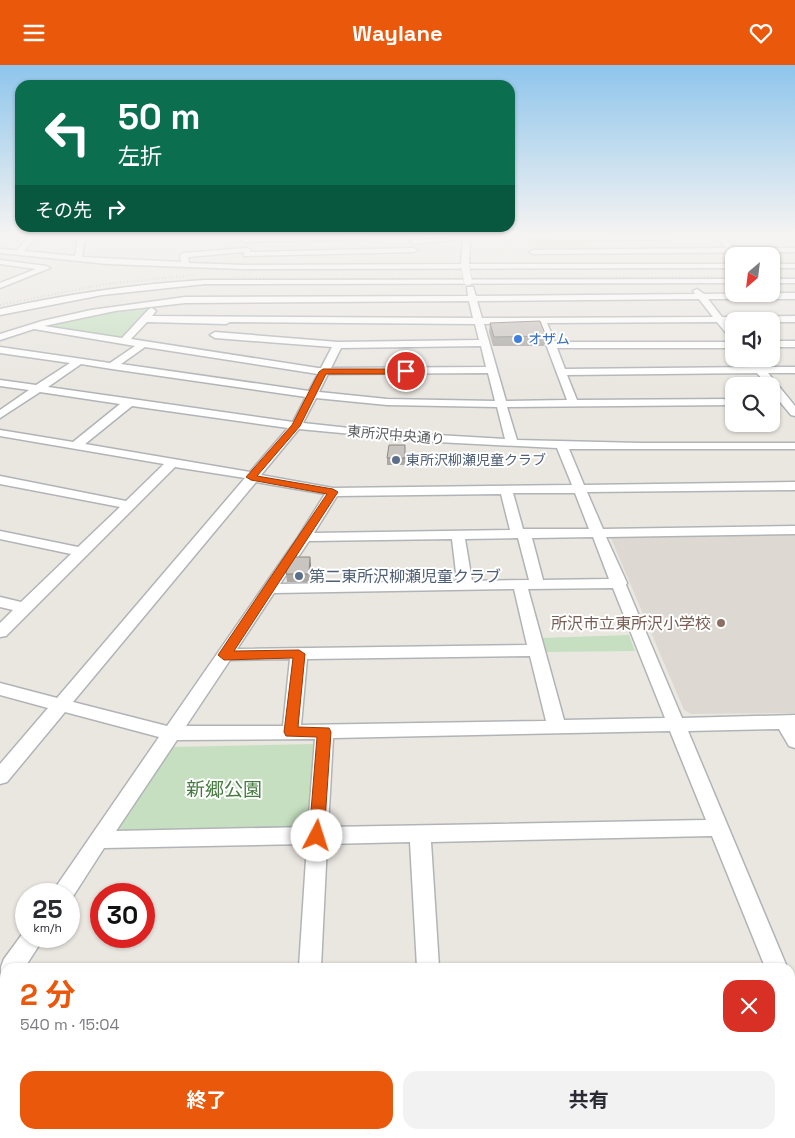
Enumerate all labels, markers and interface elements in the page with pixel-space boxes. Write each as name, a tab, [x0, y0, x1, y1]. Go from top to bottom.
icon: menu	[20, 19, 48, 47]
text: Waylane	[352, 19, 443, 47]
icon: heart	[747, 19, 775, 47]
text: 50 m	[118, 95, 200, 139]
icon: left	[35, 100, 100, 165]
text: 左折	[118, 142, 162, 170]
icon: right	[102, 195, 130, 223]
text: その先	[35, 198, 92, 223]
north arrow	[725, 247, 780, 303]
map controls	[725, 247, 780, 432]
button: sound	[725, 312, 780, 367]
place label: オザム	[528, 330, 570, 348]
marker: オザム	[512, 333, 524, 345]
pin	[385, 350, 427, 392]
icon: arrive	[392, 357, 420, 385]
button: search	[725, 377, 780, 432]
street label: 東所沢中央通り	[346, 422, 446, 448]
place label: 東所沢柳瀬児童クラブ	[406, 451, 546, 469]
marker: 東所沢柳瀬児童クラブ	[390, 454, 402, 466]
place label: 第二東所沢柳瀬児童クラブ	[309, 566, 501, 587]
marker: 第二東所沢柳瀬児童クラブ	[293, 570, 305, 582]
place label: 所沢市立東所沢小学校	[551, 613, 711, 634]
marker: 所沢市立東所沢小学校	[715, 617, 727, 629]
park label: 新郷公園	[186, 777, 262, 802]
position arrow	[290, 809, 342, 861]
speed limit sign: 30	[90, 883, 155, 948]
text: 25	[33, 893, 62, 925]
text: km/h	[33, 920, 62, 936]
text: 2 分	[20, 975, 75, 1014]
button: close	[723, 980, 775, 1032]
text: 540 m · 15:04	[20, 1014, 120, 1035]
button: 終了	[20, 1071, 393, 1129]
button: 共有	[403, 1071, 775, 1129]

